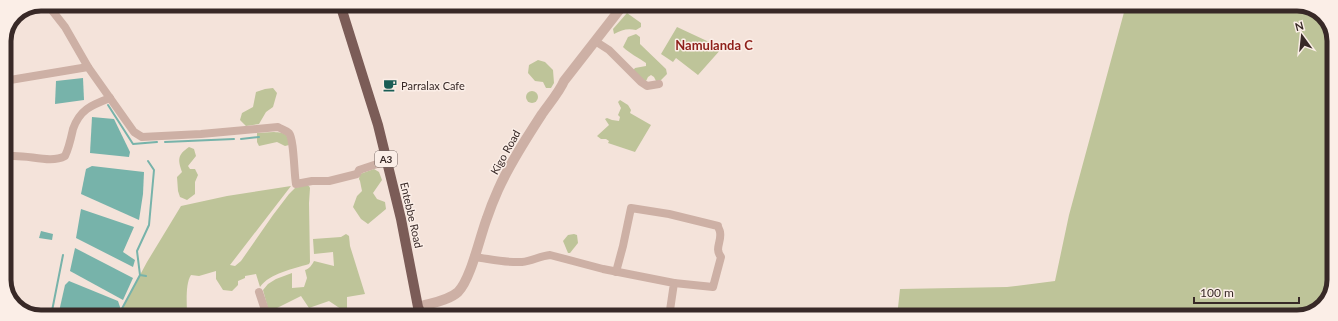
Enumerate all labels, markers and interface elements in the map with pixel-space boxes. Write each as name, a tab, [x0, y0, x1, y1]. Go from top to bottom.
north arrow	[1282, 16, 1322, 56]
text: N	[1294, 18, 1305, 33]
district label: Namulanda C	[675, 37, 753, 53]
cafe icon: Parralax Cafe	[382, 77, 398, 93]
place label: Parralax Cafe	[401, 79, 465, 92]
street label: Kigo Road	[487, 127, 523, 177]
road number: A3	[375, 151, 397, 167]
street label: Entebbe Road	[398, 181, 426, 249]
scale bar	[1194, 279, 1299, 305]
text: 100 m	[1200, 285, 1234, 300]

